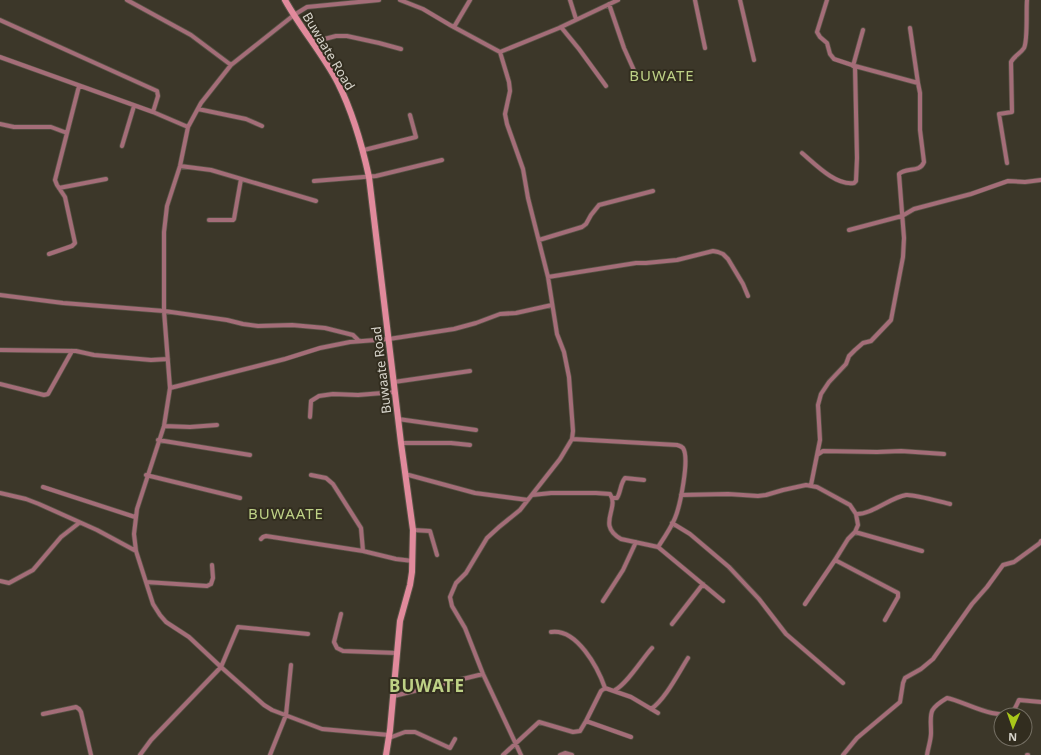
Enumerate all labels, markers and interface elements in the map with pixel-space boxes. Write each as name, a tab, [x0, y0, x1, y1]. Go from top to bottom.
street label: Buwaate Road	[299, 9, 359, 93]
district label: BUWATE	[629, 65, 695, 85]
street label: Buwaate Road	[367, 325, 395, 415]
district label: BUWAATE	[248, 503, 324, 523]
district label: BUWATE	[389, 674, 465, 697]
north arrow	[993, 707, 1033, 747]
text: N	[1008, 730, 1017, 745]

